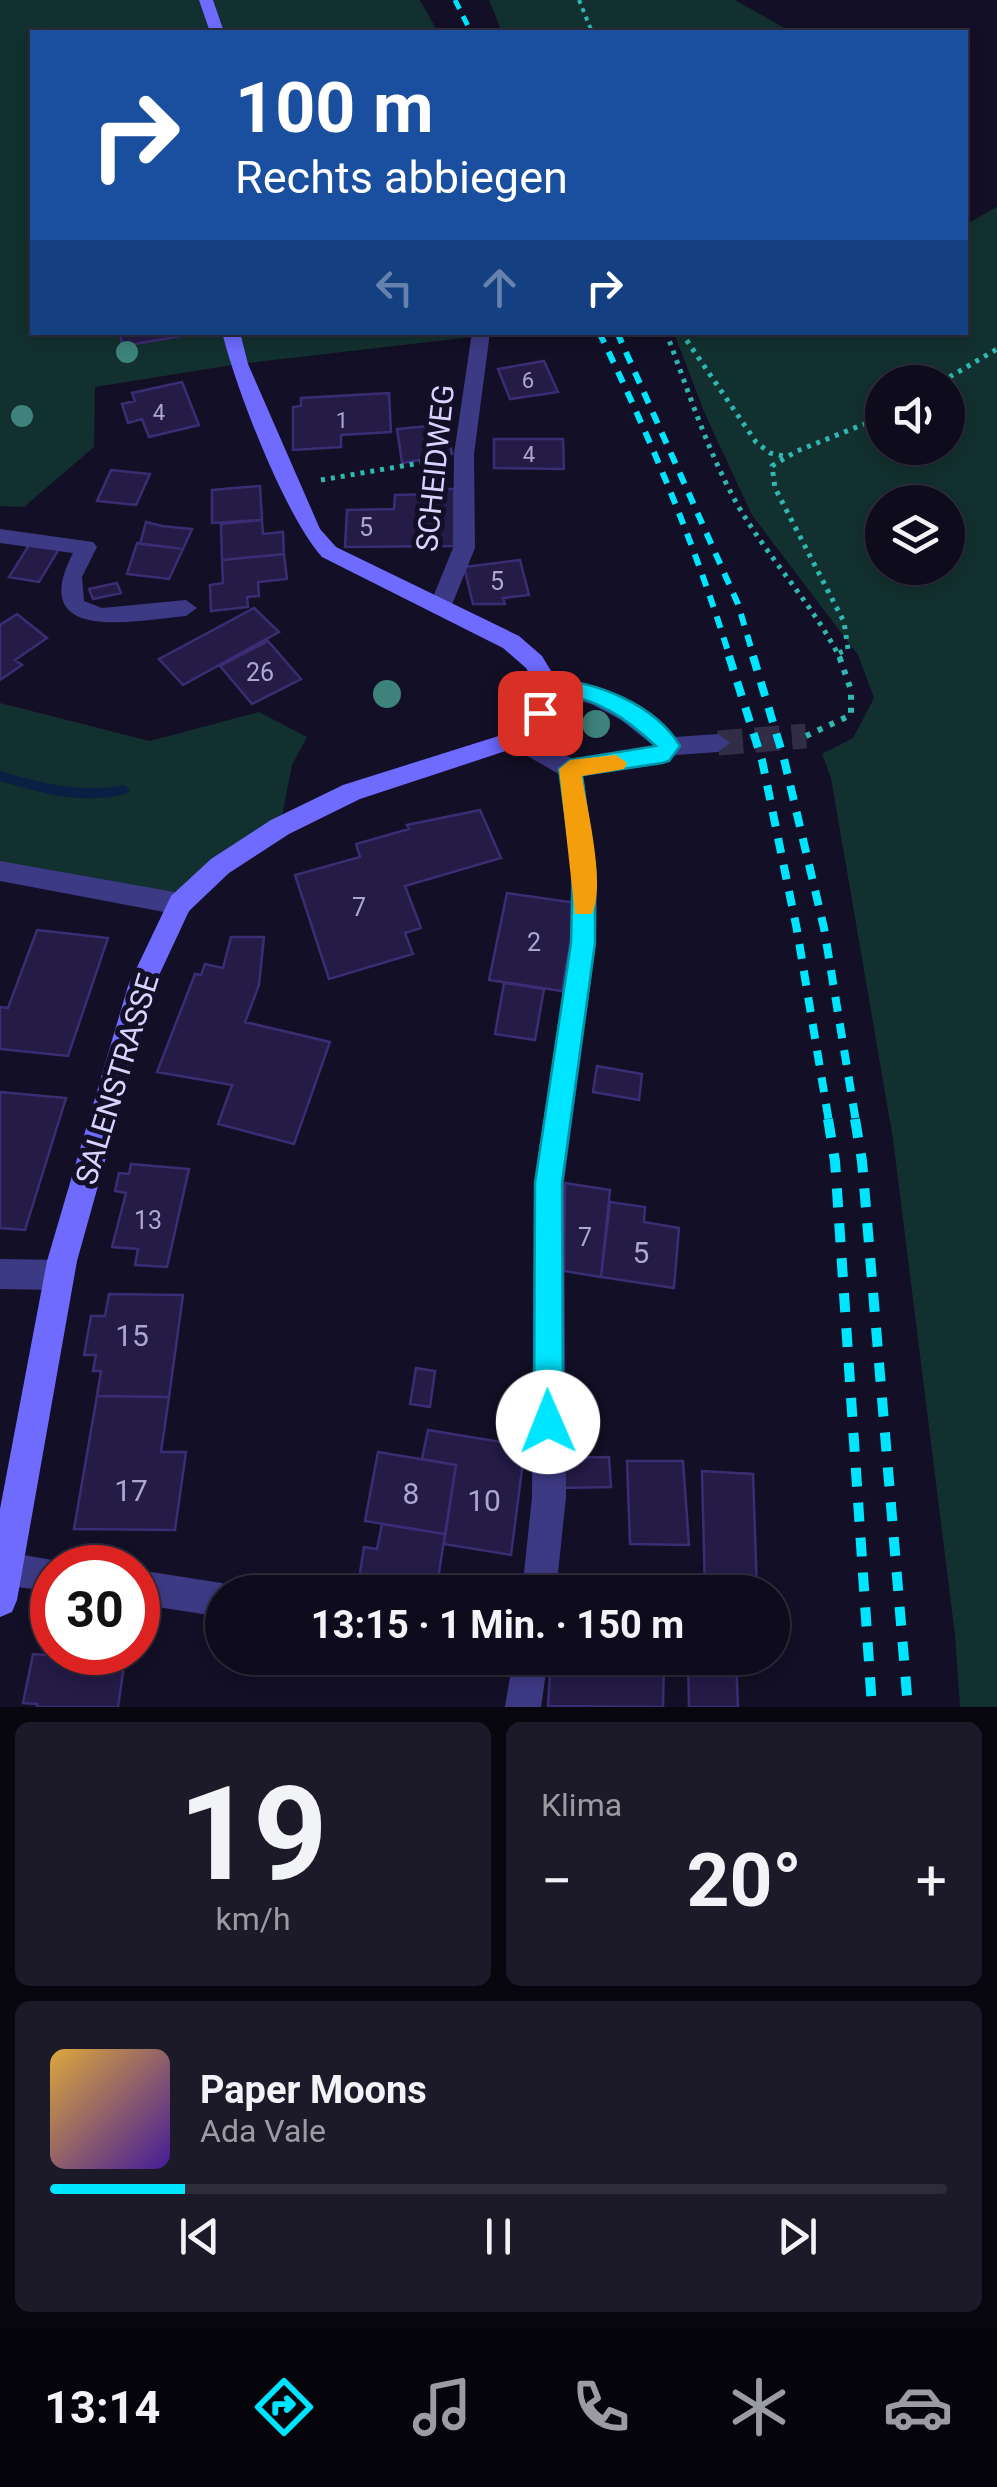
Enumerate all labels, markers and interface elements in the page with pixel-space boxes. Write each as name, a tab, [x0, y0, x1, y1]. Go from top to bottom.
text: 100 m	[235, 67, 434, 149]
icon: right	[70, 70, 200, 200]
text: Rechts abbiegen	[235, 151, 568, 204]
icon: left	[367, 260, 422, 315]
icon: ahead	[472, 260, 527, 315]
icon: right	[577, 260, 632, 315]
map controls	[865, 365, 965, 585]
button: sound	[865, 365, 965, 465]
house number: 6	[522, 368, 534, 393]
street label: SCHEIDWEG	[409, 383, 461, 553]
house number: 4	[153, 400, 165, 425]
house number: 1	[336, 408, 348, 433]
house number: 4	[523, 442, 535, 467]
button: layers	[865, 485, 965, 585]
house number: 5	[359, 513, 373, 542]
house number: 5	[490, 567, 504, 596]
house number: 26	[246, 658, 274, 687]
pin	[498, 671, 583, 756]
icon: arrive	[513, 686, 568, 741]
house number: 7	[352, 893, 366, 922]
house number: 2	[527, 928, 541, 957]
street label: SALENSTRASSE	[68, 969, 166, 1189]
house number: 13	[134, 1206, 162, 1235]
house number: 7	[578, 1223, 592, 1252]
house number: 5	[633, 1235, 649, 1270]
house number: 15	[115, 1318, 149, 1353]
position arrow	[496, 1370, 600, 1474]
house number: 17	[114, 1473, 148, 1508]
house number: 8	[403, 1476, 419, 1511]
house number: 10	[467, 1483, 501, 1518]
speed limit sign: 30	[30, 1545, 160, 1675]
text: 13:15 · 1 Min. · 150 m	[311, 1603, 684, 1647]
text: 19	[178, 1758, 328, 1911]
text: Klima	[541, 1786, 622, 1824]
text: 20°	[686, 1836, 802, 1924]
text: −	[541, 1849, 572, 1913]
text: +	[916, 1849, 947, 1913]
text: km/h	[215, 1900, 291, 1938]
text: Paper Moons	[200, 2068, 427, 2112]
text: Ada Vale	[200, 2112, 326, 2150]
icon: previous	[172, 2209, 227, 2264]
icon: pause	[471, 2209, 526, 2264]
icon: next	[770, 2209, 825, 2264]
icon: directions	[249, 2372, 319, 2442]
icon: music	[407, 2372, 477, 2442]
icon: phone	[566, 2372, 636, 2442]
icon: climate	[724, 2372, 794, 2442]
icon: car	[883, 2372, 953, 2442]
text: 13:14	[44, 2381, 160, 2434]

